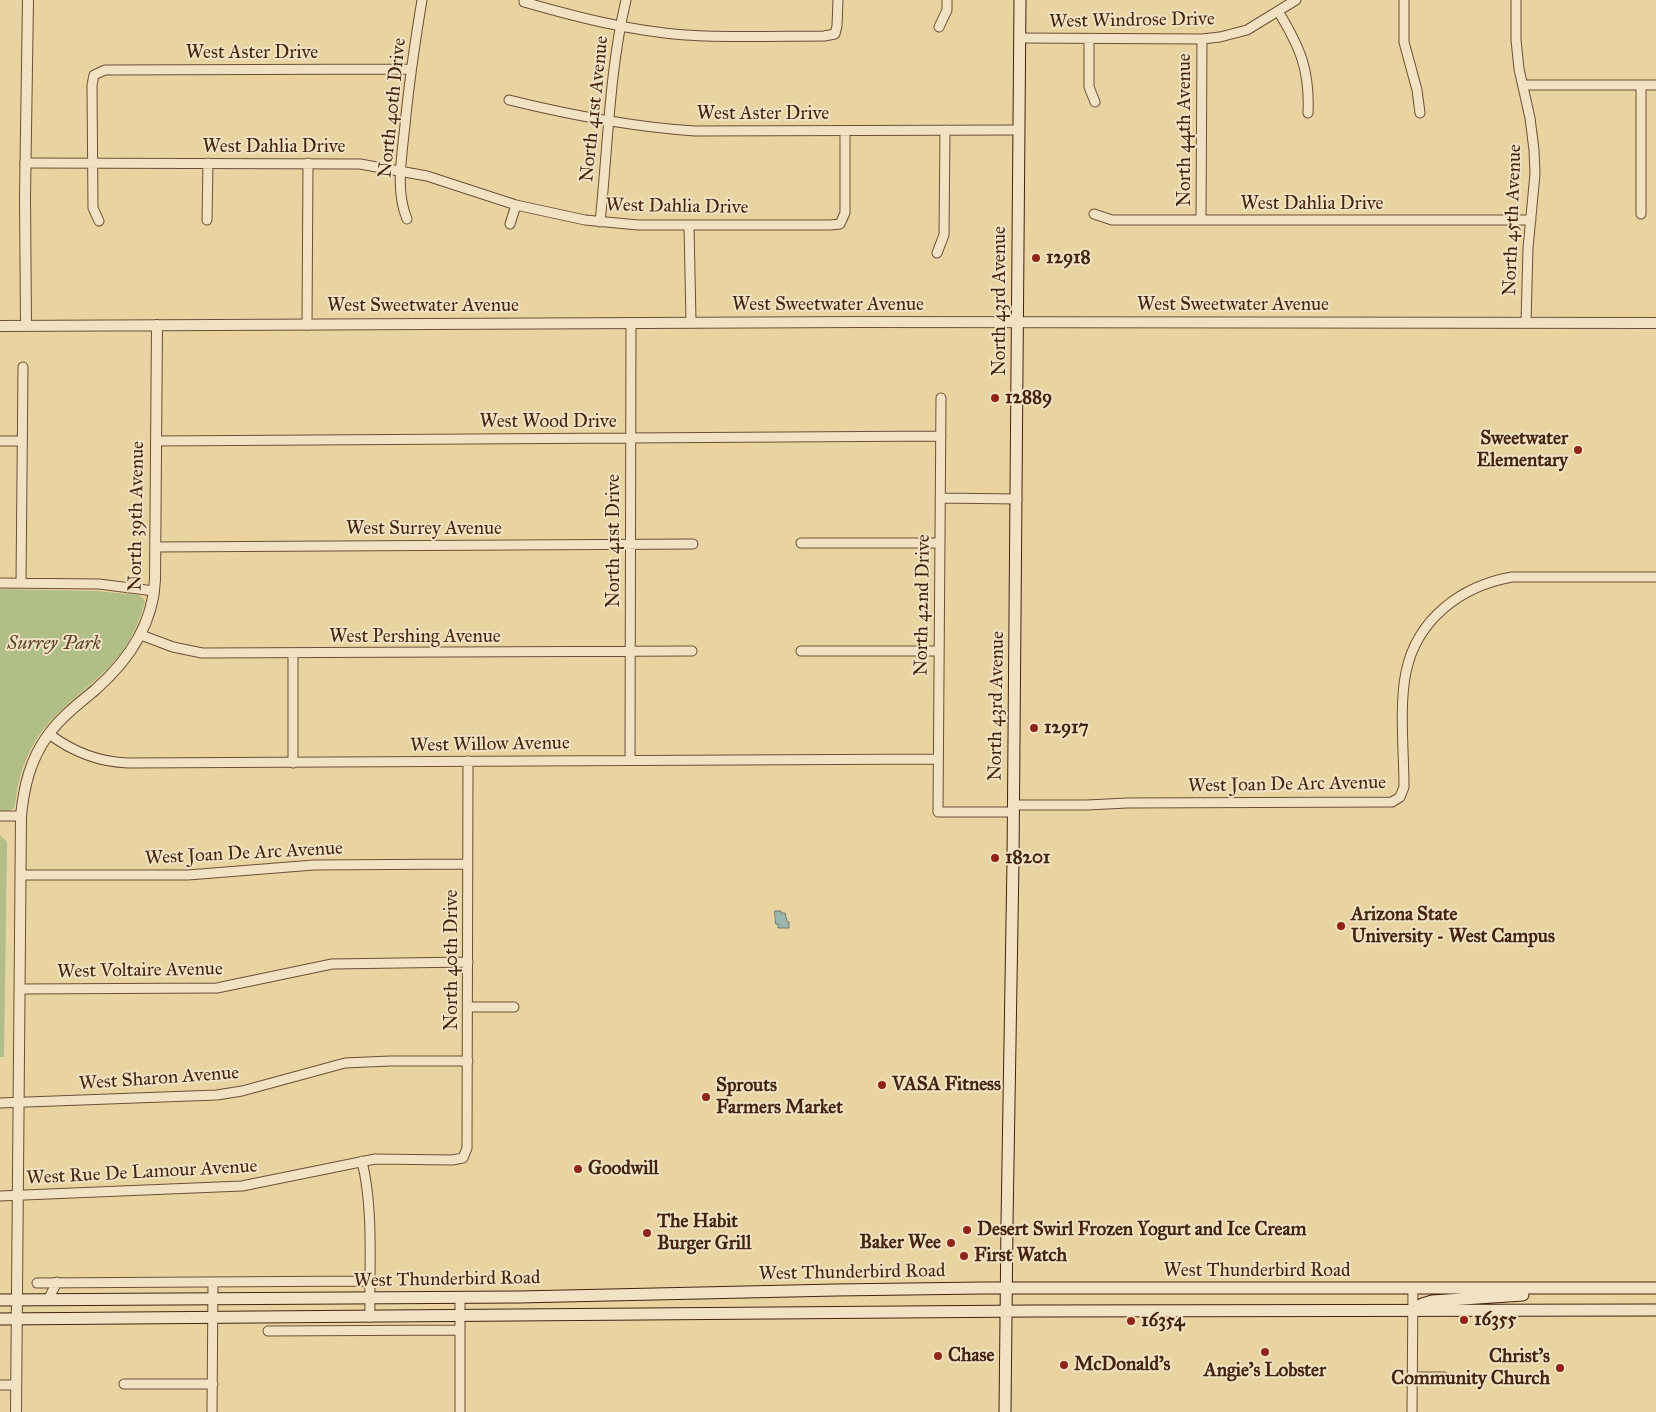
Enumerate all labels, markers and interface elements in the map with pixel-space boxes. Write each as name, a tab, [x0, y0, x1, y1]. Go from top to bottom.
street label: West Windrose Drive	[1049, 8, 1215, 34]
street label: North 41st Avenue	[576, 35, 614, 183]
street label: North 40th Drive	[374, 37, 412, 179]
street label: West Aster Drive	[186, 42, 318, 64]
street label: North 44th Avenue	[1174, 53, 1196, 207]
street label: West Aster Drive	[697, 103, 829, 125]
street label: West Dahlia Drive	[203, 136, 345, 158]
street label: North 45th Avenue	[1499, 144, 1527, 296]
street label: West Dahlia Drive	[1241, 193, 1383, 215]
street label: West Dahlia Drive	[605, 194, 749, 220]
street label: North 43rd Avenue	[989, 226, 1011, 376]
place label: 12918	[1046, 247, 1091, 269]
marker: 12918	[1030, 252, 1042, 264]
street label: West Sweetwater Avenue	[732, 294, 924, 316]
street label: West Sweetwater Avenue	[1137, 294, 1329, 316]
street label: West Sweetwater Avenue	[327, 295, 519, 317]
place label: 12889	[1005, 387, 1052, 409]
marker: 12889	[989, 392, 1001, 404]
street label: West Wood Drive	[479, 411, 617, 433]
place label: Sweetwater Elementary	[1477, 428, 1568, 472]
street label: North 39th Avenue	[124, 441, 150, 591]
marker: Sweetwater Elementary	[1572, 444, 1584, 456]
street label: North 41st Drive	[603, 474, 625, 608]
street label: West Surrey Avenue	[346, 518, 502, 540]
street label: North 42nd Drive	[910, 534, 936, 676]
street label: West Pershing Avenue	[329, 626, 501, 648]
street label: North 43rd Avenue	[984, 631, 1010, 781]
park label: Surrey Park	[7, 633, 101, 655]
place label: 12917	[1044, 717, 1089, 739]
marker: 12917	[1028, 722, 1040, 734]
street label: West Willow Avenue	[410, 732, 570, 758]
street label: West Joan De Arc Avenue	[1188, 772, 1386, 798]
street label: West Joan De Arc Avenue	[144, 837, 344, 871]
place label: 18201	[1005, 847, 1050, 869]
marker: 18201	[989, 852, 1001, 864]
street label: North 40th Drive	[441, 890, 463, 1030]
place label: Arizona State University - West Campus	[1351, 904, 1555, 948]
marker: Arizona State University - West Campus	[1335, 920, 1347, 932]
street label: West Voltaire Avenue	[57, 958, 223, 984]
street label: West Sharon Avenue	[78, 1062, 240, 1096]
place label: VASA Fitness	[892, 1074, 1001, 1096]
place label: Sprouts Farmers Market	[716, 1075, 843, 1119]
marker: VASA Fitness	[876, 1079, 888, 1091]
marker: Sprouts Farmers Market	[700, 1091, 712, 1103]
street label: West Rue De Lamour Avenue	[26, 1156, 258, 1190]
place label: Goodwill	[588, 1158, 659, 1180]
marker: Goodwill	[572, 1163, 584, 1175]
place label: The Habit Burger Grill	[657, 1211, 751, 1255]
place label: Desert Swirl Frozen Yogurt and Ice Cream	[977, 1219, 1306, 1241]
marker: Desert Swirl Frozen Yogurt and Ice Cream	[961, 1224, 973, 1236]
marker: The Habit Burger Grill	[641, 1227, 653, 1239]
place label: Baker Wee	[860, 1232, 941, 1254]
marker: Baker Wee	[945, 1237, 957, 1249]
place label: First Watch	[974, 1245, 1067, 1267]
marker: First Watch	[958, 1250, 970, 1262]
street label: West Thunderbird Road	[758, 1260, 946, 1286]
street label: West Thunderbird Road	[1164, 1260, 1350, 1282]
street label: West Thunderbird Road	[353, 1267, 541, 1293]
place label: 16355	[1474, 1309, 1516, 1331]
place label: 16354	[1141, 1310, 1185, 1332]
marker: 16355	[1458, 1314, 1470, 1326]
marker: 16354	[1125, 1315, 1137, 1327]
place label: Chase	[948, 1345, 994, 1367]
marker: Angie's Lobster	[1259, 1346, 1271, 1358]
place label: Christ's Community Church	[1391, 1346, 1550, 1390]
marker: Chase	[932, 1350, 944, 1362]
place label: McDonald's	[1074, 1354, 1170, 1376]
marker: McDonald's	[1058, 1359, 1070, 1371]
place label: Angie's Lobster	[1204, 1360, 1326, 1382]
marker: Christ's Community Church	[1554, 1362, 1566, 1374]

